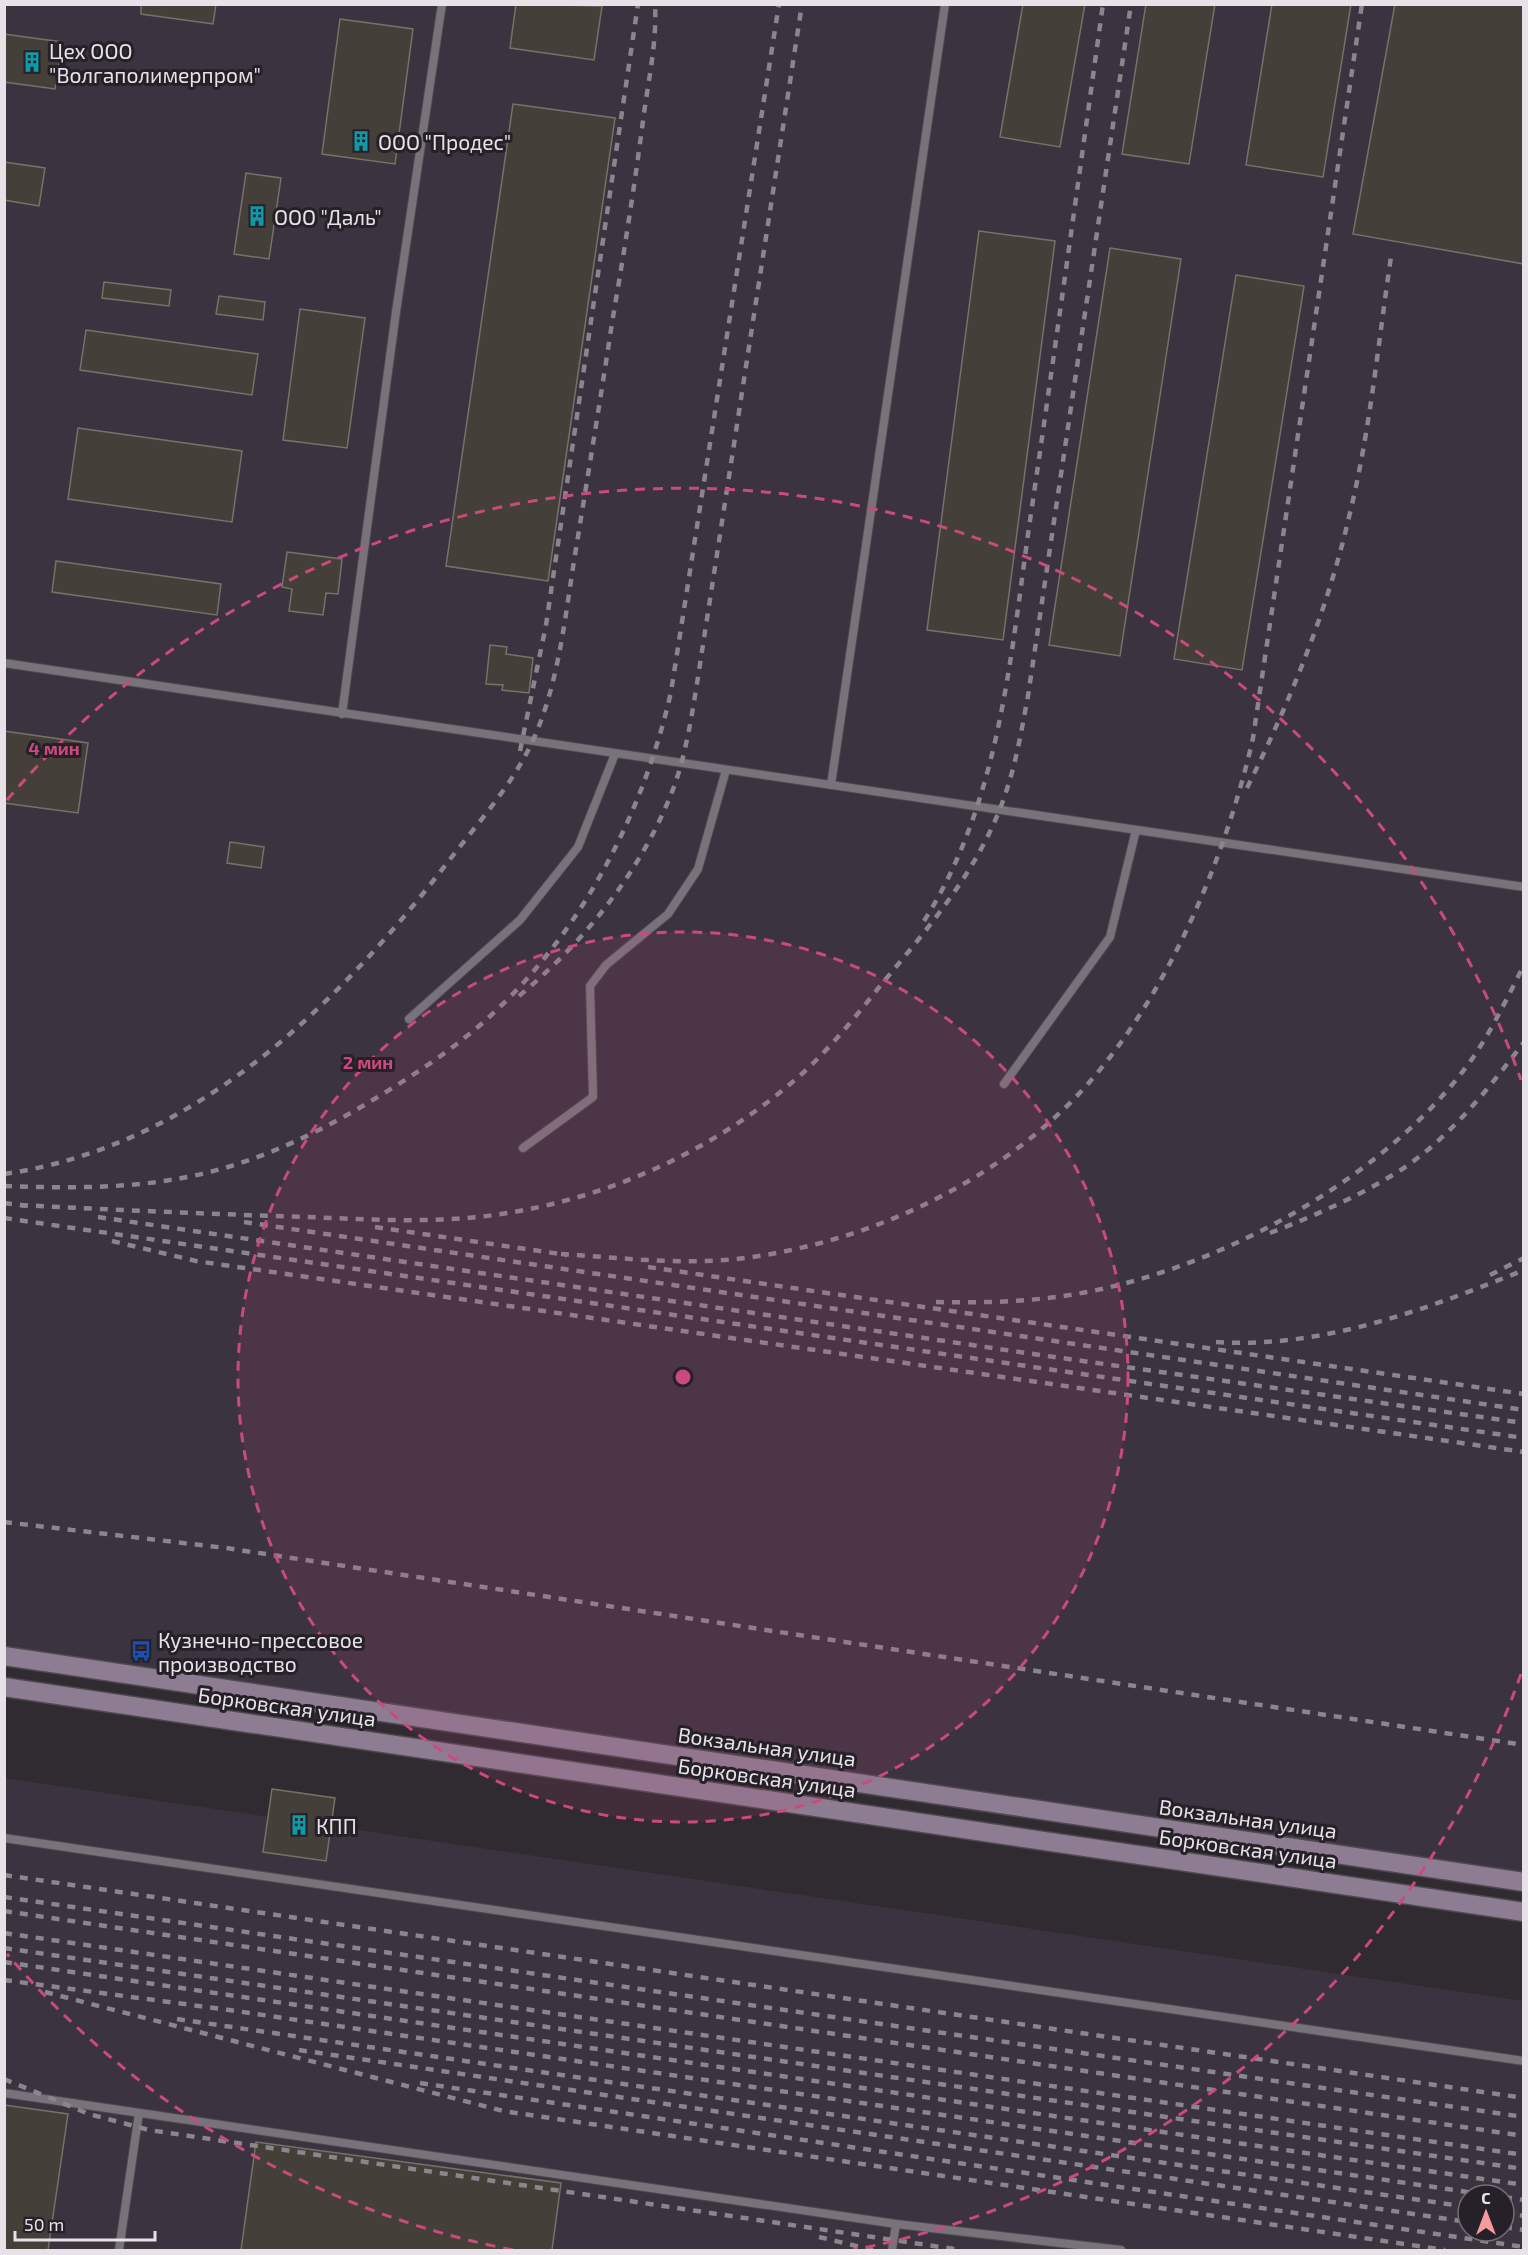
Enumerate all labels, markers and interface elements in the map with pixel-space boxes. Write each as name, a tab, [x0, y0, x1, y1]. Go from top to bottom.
place label: Цех ООО "Волгаполимерпром"	[49, 38, 261, 87]
building icon: Цех ООО "Волгаполимерпром"	[20, 50, 44, 74]
building icon: ООО "Продес"	[349, 129, 373, 153]
place label: ООО "Продес"	[378, 129, 511, 154]
building icon: ООО "Даль"	[245, 204, 269, 228]
place label: ООО "Даль"	[274, 204, 382, 229]
text: 4 мин	[28, 737, 80, 759]
text: 2 мин	[343, 1051, 393, 1073]
centre of rings	[673, 1367, 693, 1387]
place label: Кузнечно-прессовое производство	[158, 1627, 363, 1676]
bus stop icon: Кузнечно-прессовое производство	[129, 1639, 153, 1663]
street label: Борковская улица	[196, 1681, 378, 1732]
street label: Вокзальная улица	[676, 1721, 858, 1772]
street label: Борковская улица	[676, 1752, 858, 1803]
street label: Вокзальная улица	[1157, 1793, 1339, 1844]
building icon: КПП	[287, 1813, 311, 1837]
place label: КПП	[316, 1813, 357, 1838]
street label: Борковская улица	[1157, 1823, 1339, 1874]
north arrow	[1456, 2183, 1516, 2243]
text: С	[1481, 2188, 1491, 2207]
scale bar	[15, 2204, 154, 2242]
text: 50 m	[24, 2213, 64, 2235]

